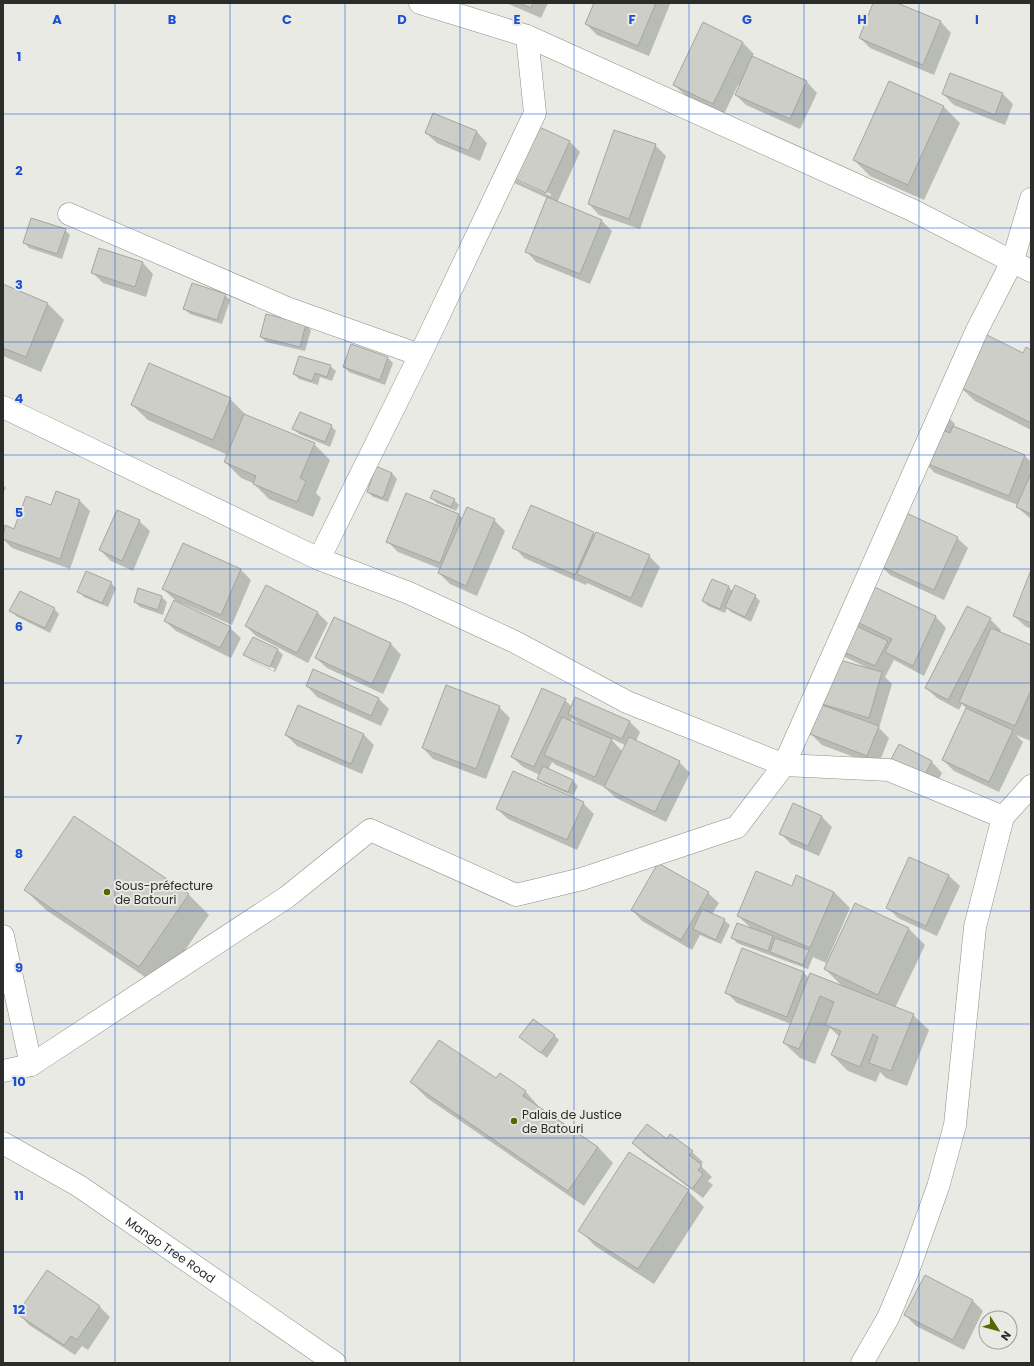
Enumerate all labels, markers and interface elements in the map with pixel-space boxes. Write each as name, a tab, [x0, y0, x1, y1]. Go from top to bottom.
text: A	[52, 10, 62, 29]
text: B	[168, 10, 177, 29]
text: C	[282, 10, 292, 29]
text: D	[397, 10, 407, 29]
text: E	[513, 10, 521, 29]
text: F	[628, 10, 636, 29]
text: G	[742, 10, 752, 29]
text: H	[857, 10, 867, 29]
text: I	[975, 10, 979, 29]
text: 1	[17, 47, 21, 66]
text: 2	[15, 161, 23, 180]
text: 3	[15, 275, 23, 294]
text: 4	[15, 389, 24, 408]
text: 5	[15, 503, 23, 522]
text: 6	[15, 617, 23, 636]
text: 7	[16, 730, 23, 749]
text: 8	[15, 844, 23, 863]
place label: Sous-préfecture de Batouri	[115, 877, 213, 908]
marker: Sous-préfecture de Batouri	[102, 887, 112, 897]
text: 9	[15, 958, 23, 977]
text: 10	[12, 1072, 26, 1091]
place label: Palais de Justice de Batouri	[522, 1106, 622, 1137]
marker: Palais de Justice de Batouri	[509, 1116, 519, 1126]
text: 11	[14, 1186, 24, 1205]
street label: Mango Tree Road	[123, 1213, 219, 1287]
text: 12	[13, 1300, 26, 1319]
north arrow	[978, 1310, 1018, 1350]
text: N	[997, 1328, 1015, 1344]

